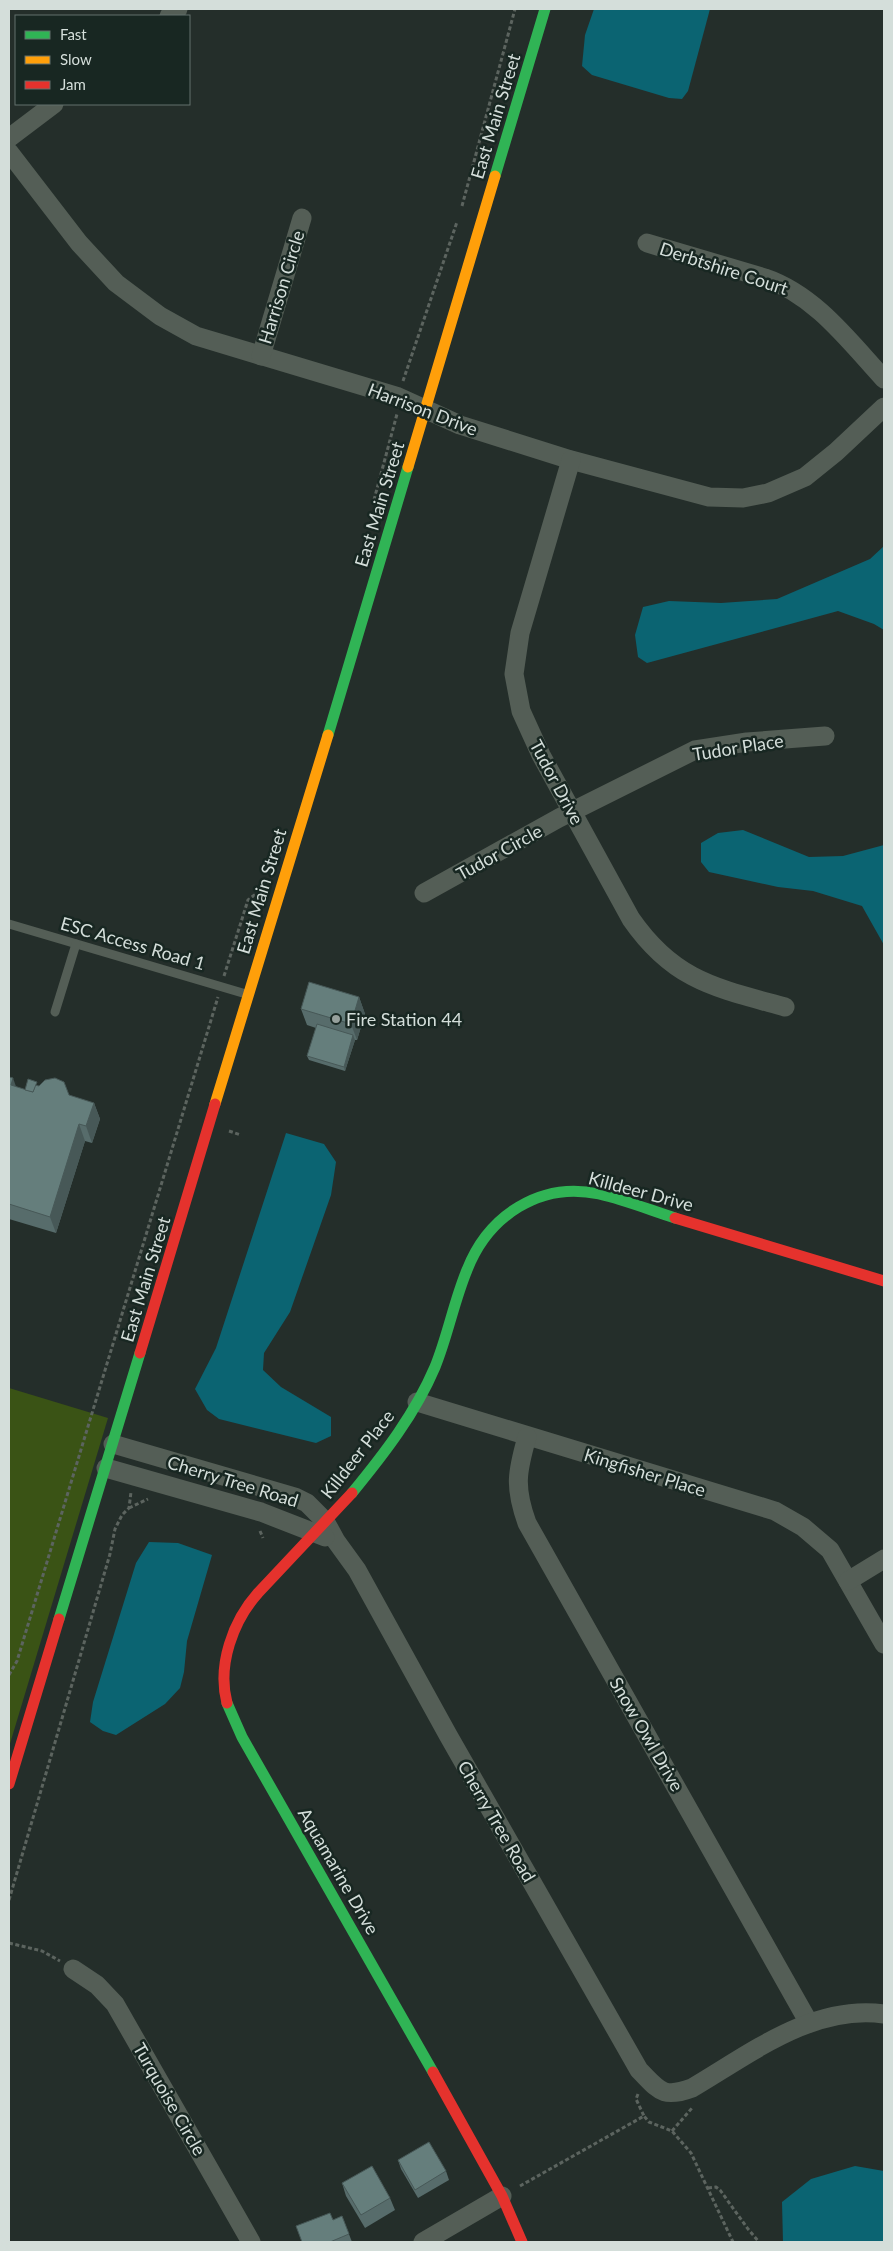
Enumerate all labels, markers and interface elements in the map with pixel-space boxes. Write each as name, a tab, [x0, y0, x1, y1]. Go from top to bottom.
legend	[15, 15, 190, 105]
text: Fast	[60, 25, 87, 43]
text: Slow	[60, 50, 92, 68]
street label: East Main Street	[465, 50, 525, 181]
text: Jam	[60, 75, 86, 93]
street label: Harrison Circle	[253, 228, 309, 346]
street label: Derbtshire Court	[657, 237, 791, 299]
street label: Harrison Drive	[365, 378, 481, 440]
street label: East Main Street	[349, 438, 409, 569]
street label: Tudor Place	[691, 729, 785, 765]
street label: Tudor Drive	[526, 736, 588, 828]
street label: Tudor Circle	[452, 819, 546, 885]
street label: East Main Street	[231, 825, 291, 956]
street label: ESC Access Road 1	[58, 912, 208, 974]
place label: Fire Station 44	[346, 1008, 462, 1030]
marker: Fire Station 44	[330, 1013, 342, 1025]
street label: Killdeer Drive	[586, 1166, 696, 1216]
street label: East Main Street	[115, 1213, 175, 1344]
street label: Killdeer Place	[316, 1405, 398, 1503]
street label: Kingfisher Place	[582, 1443, 708, 1501]
street label: Cherry Tree Road	[165, 1451, 301, 1511]
street label: Snow Owl Drive	[605, 1673, 689, 1795]
street label: Cherry Tree Road	[453, 1757, 541, 1885]
street label: Aquamarine Drive	[294, 1804, 384, 1938]
street label: Turquoise Circle	[129, 2039, 211, 2159]

